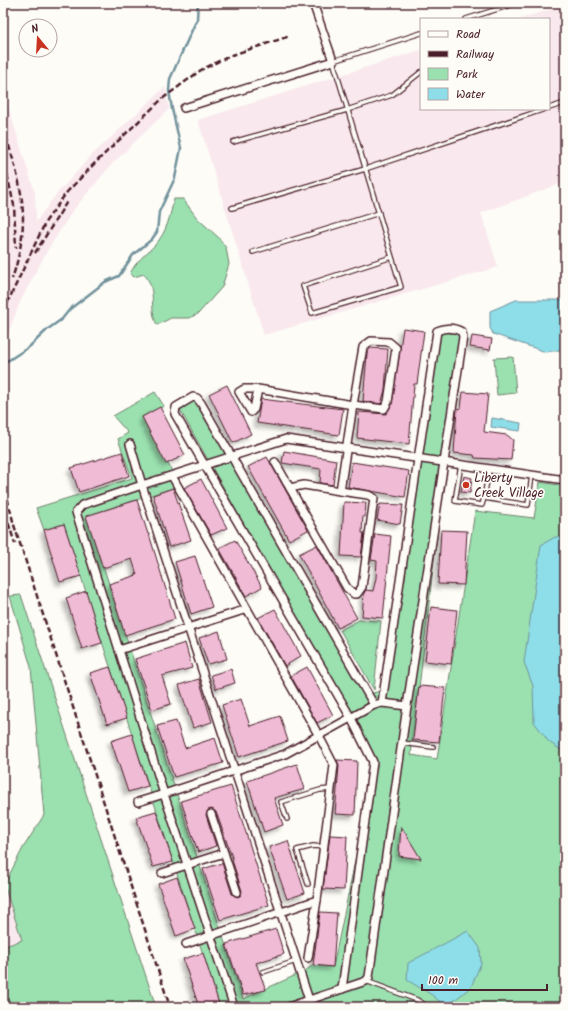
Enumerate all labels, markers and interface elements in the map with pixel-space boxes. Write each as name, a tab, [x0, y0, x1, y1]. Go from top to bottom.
north arrow	[18, 18, 58, 58]
legend	[420, 18, 550, 110]
text: N	[29, 20, 41, 39]
text: Road	[456, 25, 481, 44]
text: Railway	[456, 45, 494, 64]
text: Park	[456, 65, 478, 84]
text: Water	[456, 85, 486, 104]
place label: Liberty Creek Village	[474, 468, 544, 504]
marker: Liberty Creek Village	[461, 480, 471, 490]
scale bar	[422, 966, 547, 992]
text: 100 m	[428, 971, 459, 990]

